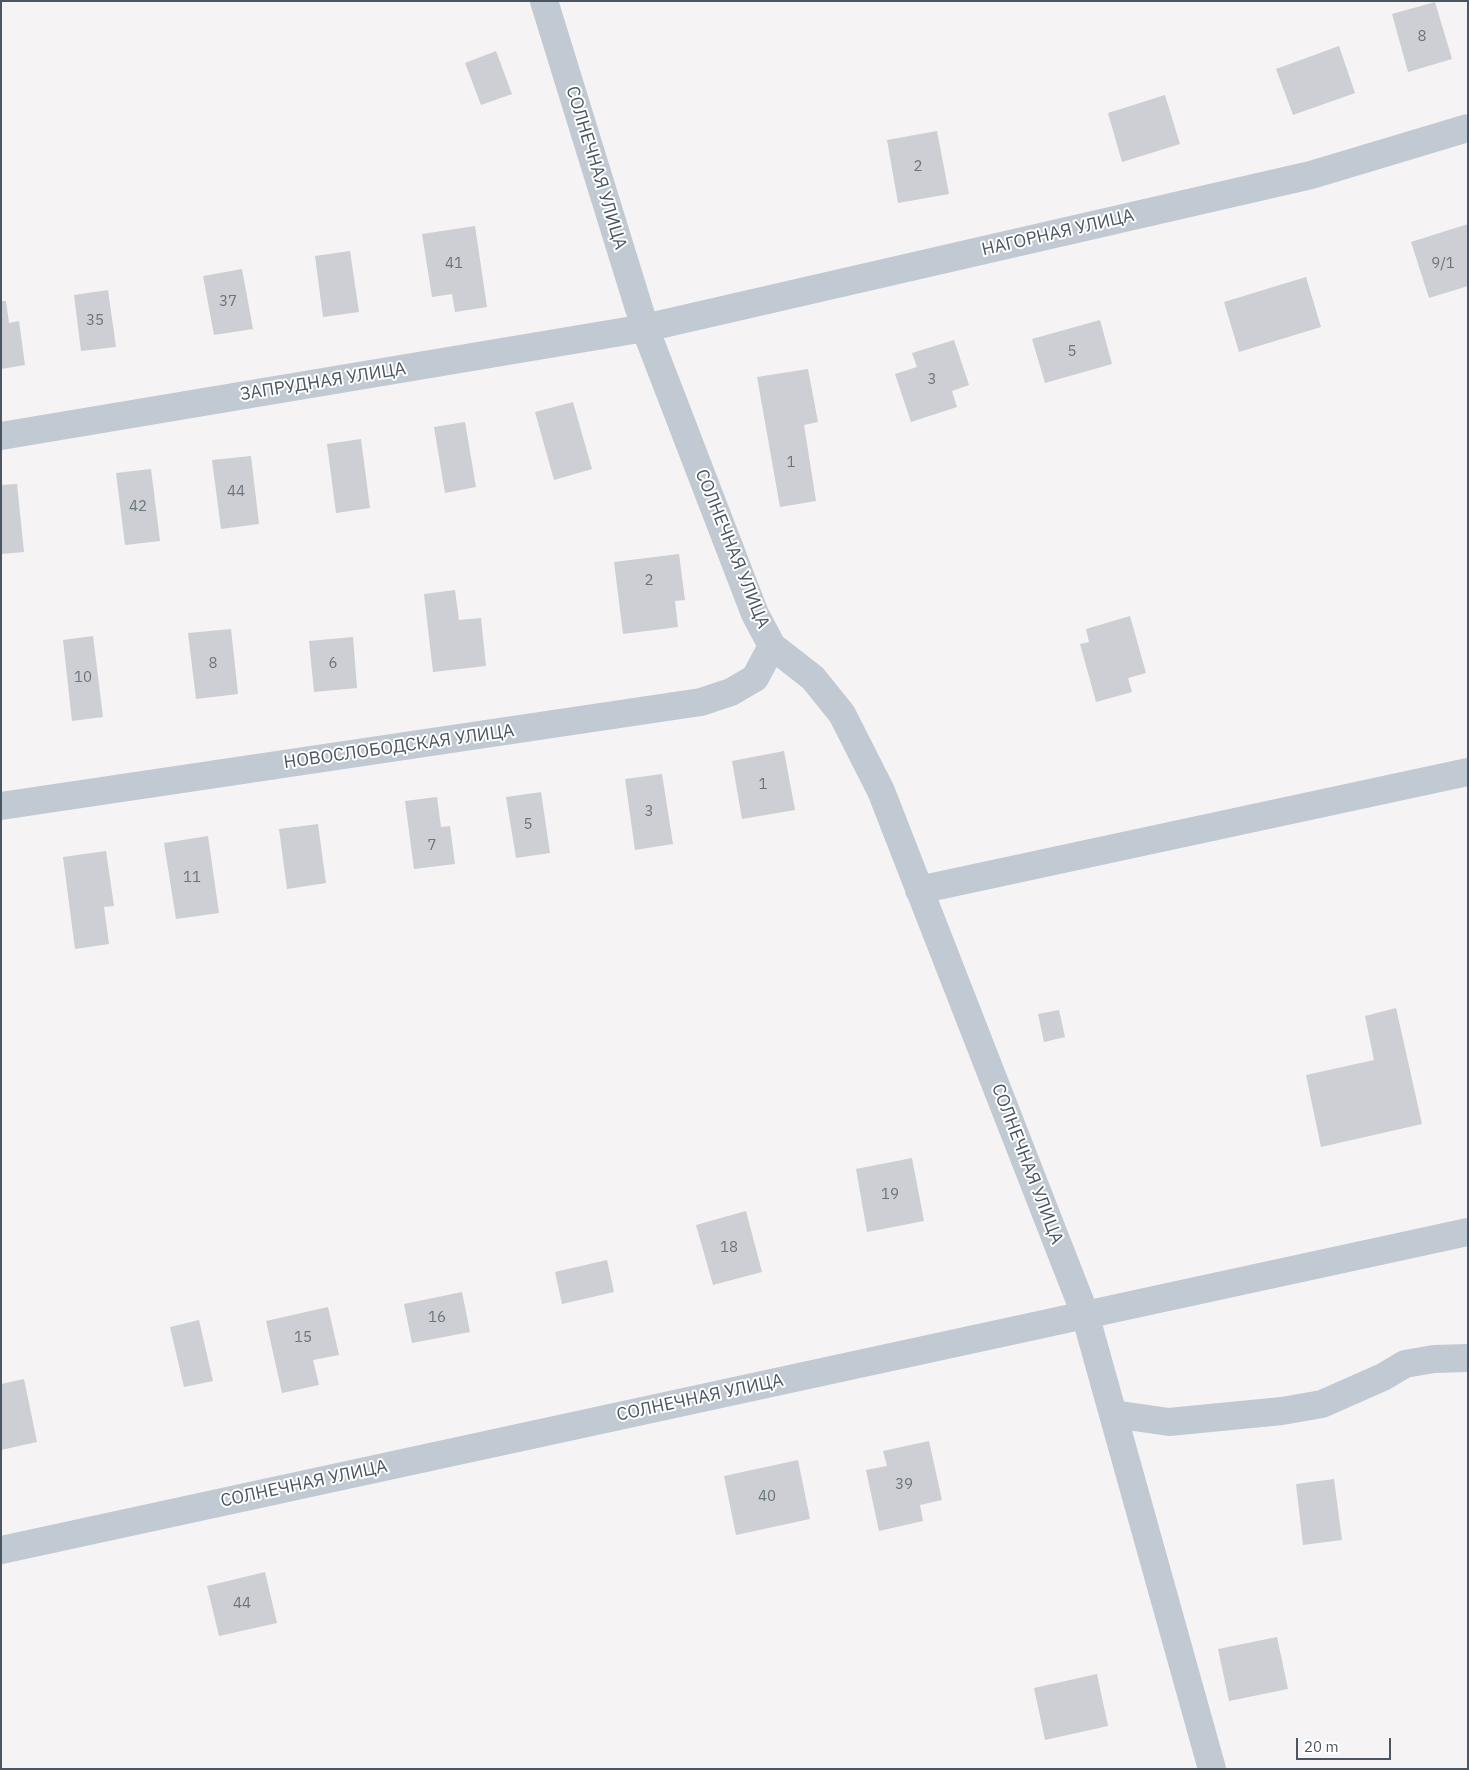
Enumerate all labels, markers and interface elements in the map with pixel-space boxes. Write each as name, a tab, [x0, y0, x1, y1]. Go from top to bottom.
house number: 8	[1418, 28, 1426, 46]
street label: СОЛНЕЧНАЯ УЛИЦА	[561, 84, 631, 252]
house number: 2	[914, 158, 922, 176]
street label: НАГОРНАЯ УЛИЦА	[980, 205, 1136, 261]
house number: 41	[445, 255, 463, 273]
house number: 9/1	[1431, 255, 1455, 273]
house number: 37	[219, 293, 237, 311]
house number: 35	[86, 312, 104, 330]
house number: 5	[1068, 343, 1076, 361]
street label: ЗАПРУДНАЯ УЛИЦА	[238, 358, 408, 406]
house number: 3	[928, 371, 936, 389]
house number: 1	[787, 454, 795, 472]
street label: СОЛНЕЧНАЯ УЛИЦА	[690, 466, 774, 632]
house number: 44	[227, 483, 245, 501]
house number: 42	[129, 498, 147, 516]
house number: 2	[645, 572, 653, 590]
house number: 8	[209, 655, 217, 673]
house number: 6	[329, 655, 337, 673]
house number: 10	[74, 669, 92, 687]
street label: НОВОСЛОБОДСКАЯ УЛИЦА	[282, 720, 516, 774]
house number: 1	[759, 776, 767, 794]
house number: 3	[645, 803, 653, 821]
house number: 5	[524, 816, 532, 834]
house number: 7	[428, 837, 436, 855]
house number: 11	[183, 869, 201, 887]
street label: СОЛНЕЧНАЯ УЛИЦА	[986, 1081, 1068, 1247]
house number: 19	[881, 1186, 899, 1204]
house number: 18	[720, 1239, 738, 1257]
house number: 16	[428, 1309, 446, 1327]
house number: 15	[294, 1329, 312, 1347]
street label: СОЛНЕЧНАЯ УЛИЦА	[615, 1370, 785, 1426]
street label: СОЛНЕЧНАЯ УЛИЦА	[219, 1456, 389, 1512]
house number: 39	[895, 1476, 913, 1494]
house number: 40	[758, 1488, 776, 1506]
house number: 44	[233, 1595, 251, 1613]
scale bar	[1299, 1728, 1394, 1760]
text: 20 m	[1304, 1737, 1339, 1756]

